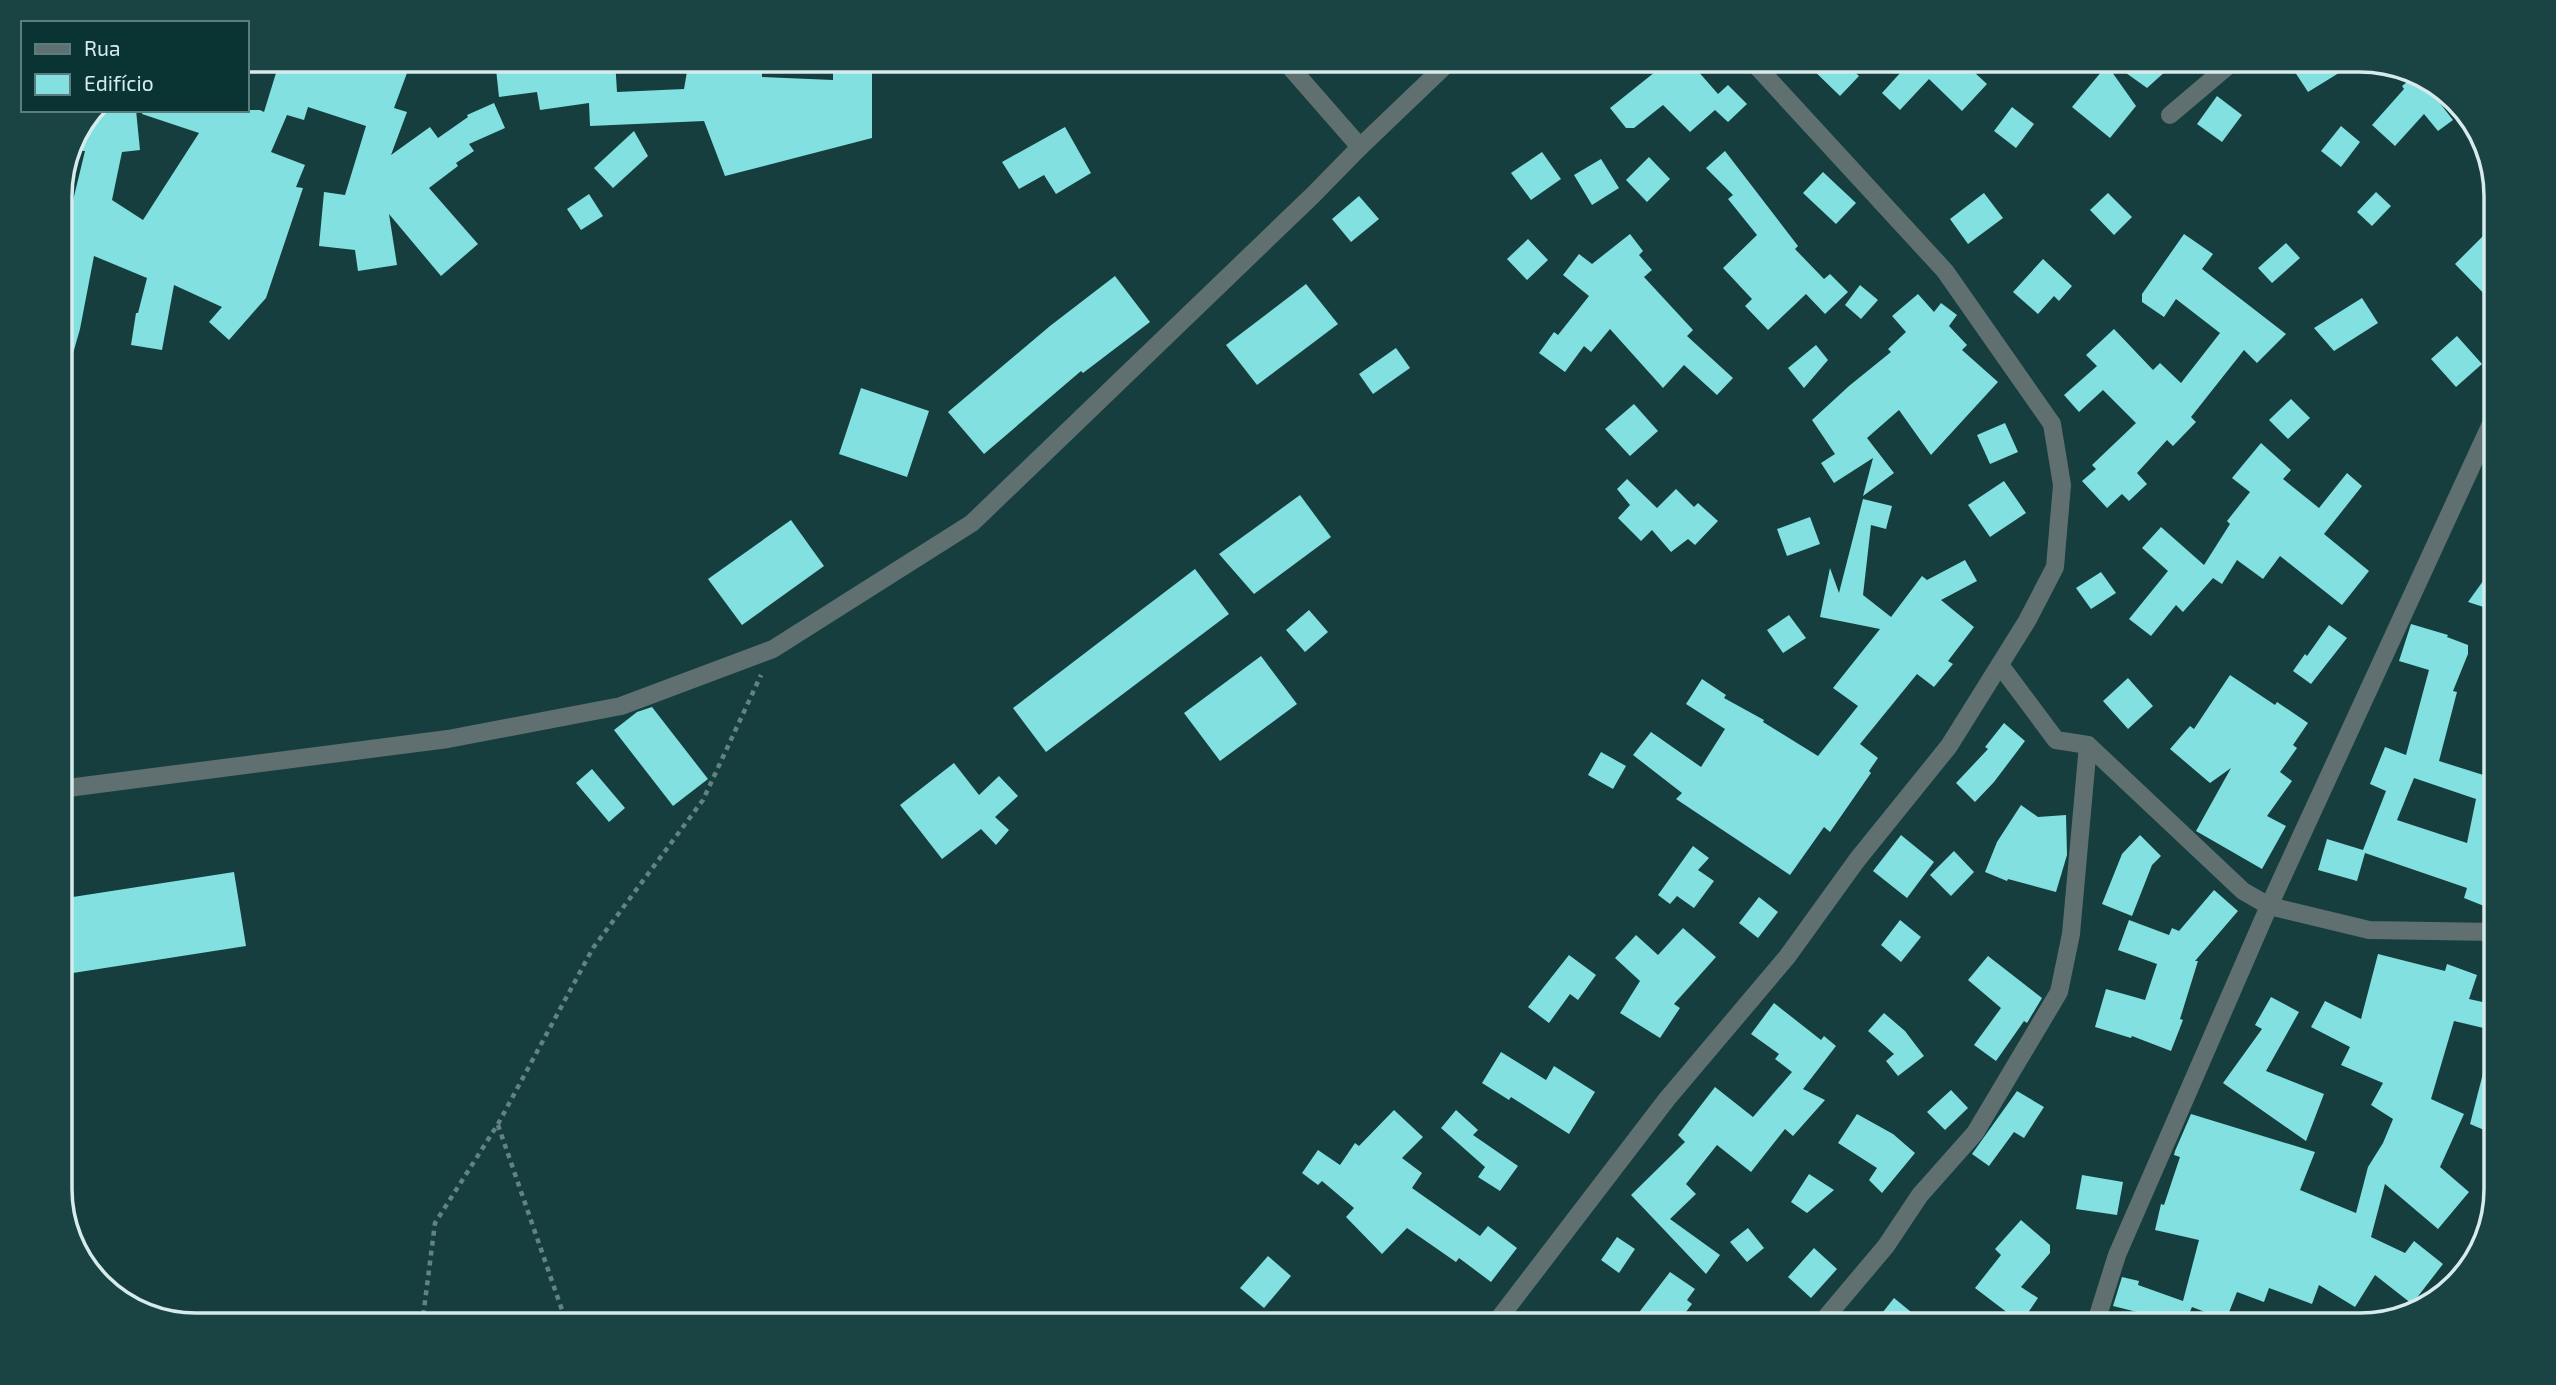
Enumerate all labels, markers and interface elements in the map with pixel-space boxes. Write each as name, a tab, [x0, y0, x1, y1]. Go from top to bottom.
legend	[21, 21, 248, 112]
text: Rua	[84, 35, 120, 60]
text: Edifício	[84, 70, 154, 95]

